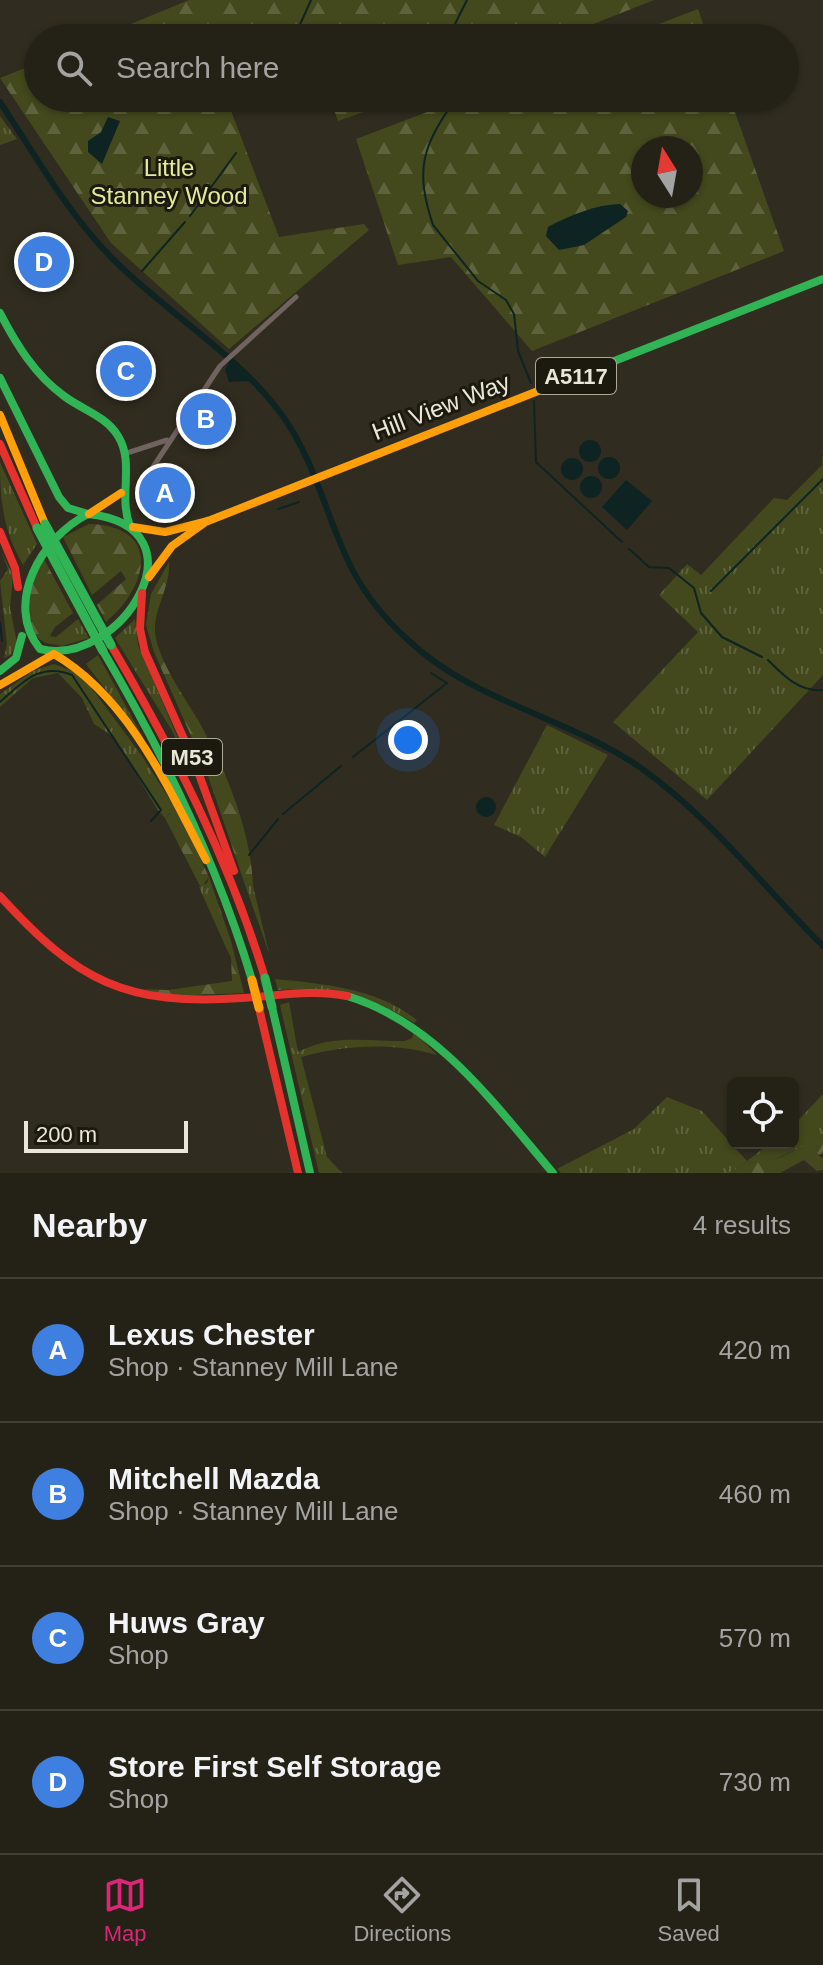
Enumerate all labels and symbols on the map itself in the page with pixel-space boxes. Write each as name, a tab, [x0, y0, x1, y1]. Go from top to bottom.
north arrow	[631, 136, 703, 208]
park label: Little Stanney Wood	[91, 154, 248, 209]
pin: D	[18, 232, 70, 292]
pin: C	[100, 341, 152, 401]
road number: A5117	[536, 358, 616, 394]
street label: Hill View Way	[368, 368, 514, 445]
pin: B	[180, 389, 232, 449]
pin: A	[139, 463, 191, 523]
your location	[388, 720, 428, 760]
road number: M53	[162, 739, 222, 775]
scale bar	[24, 1117, 188, 1153]

